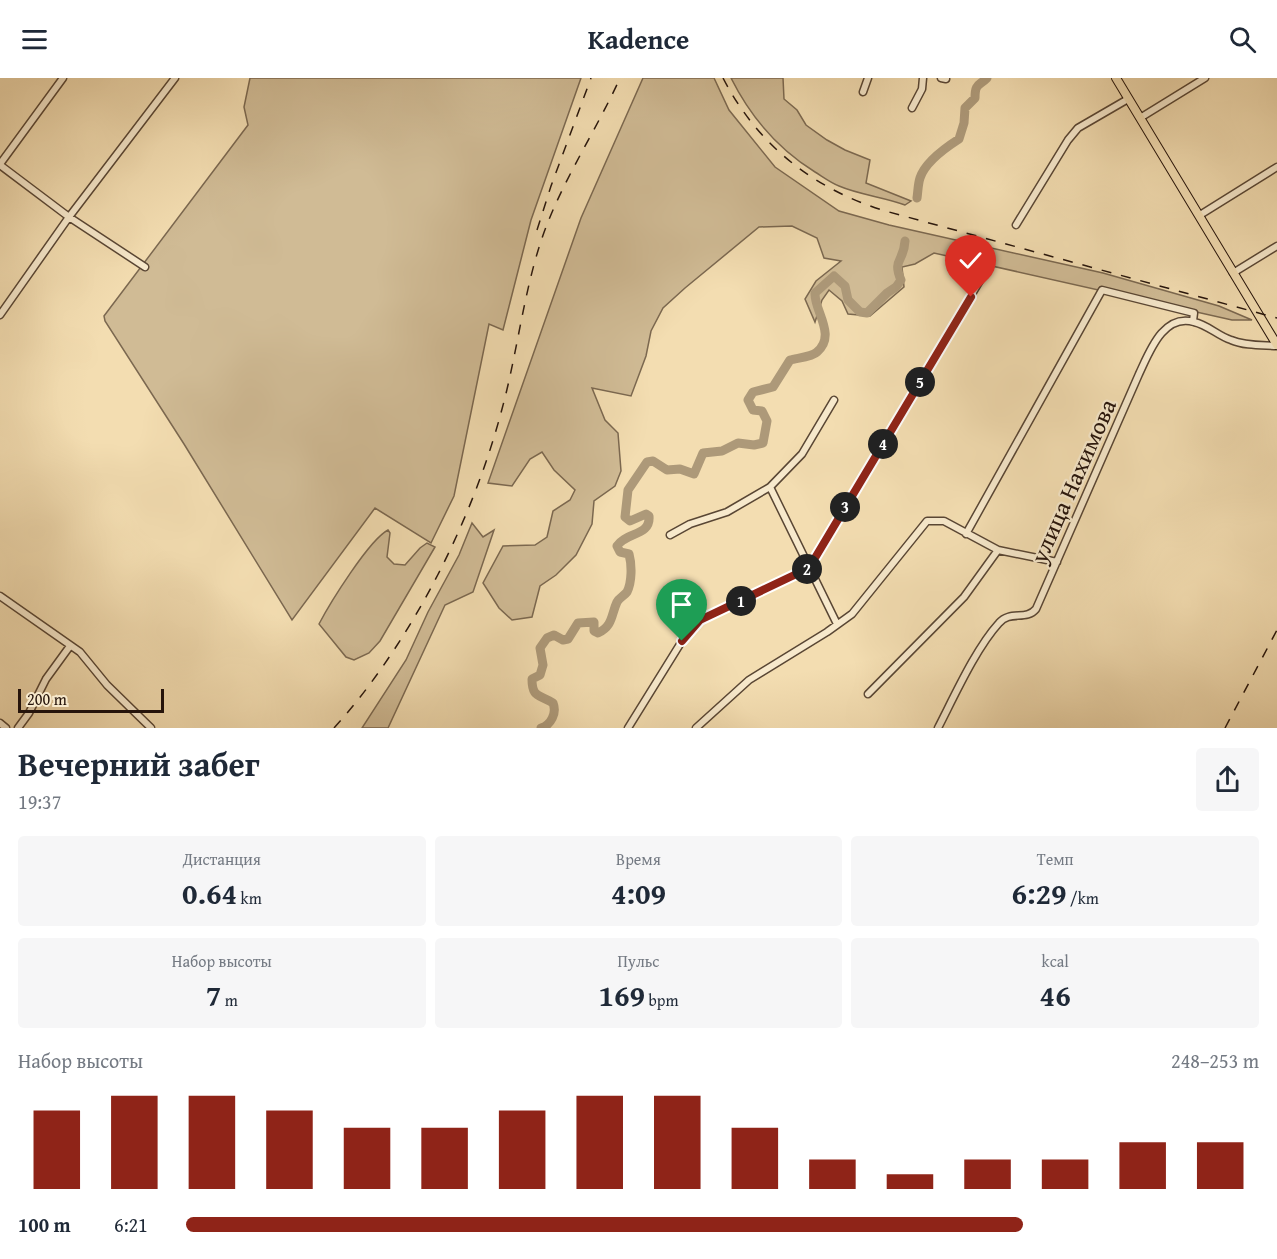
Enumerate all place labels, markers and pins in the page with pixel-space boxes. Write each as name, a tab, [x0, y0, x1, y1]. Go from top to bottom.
pin	[945, 235, 996, 297]
pin: 5	[905, 367, 935, 397]
pin: 4	[868, 429, 898, 459]
pin: 3	[830, 492, 860, 522]
pin: 2	[792, 554, 822, 584]
pin	[656, 579, 707, 641]
pin: 1	[726, 586, 756, 616]

